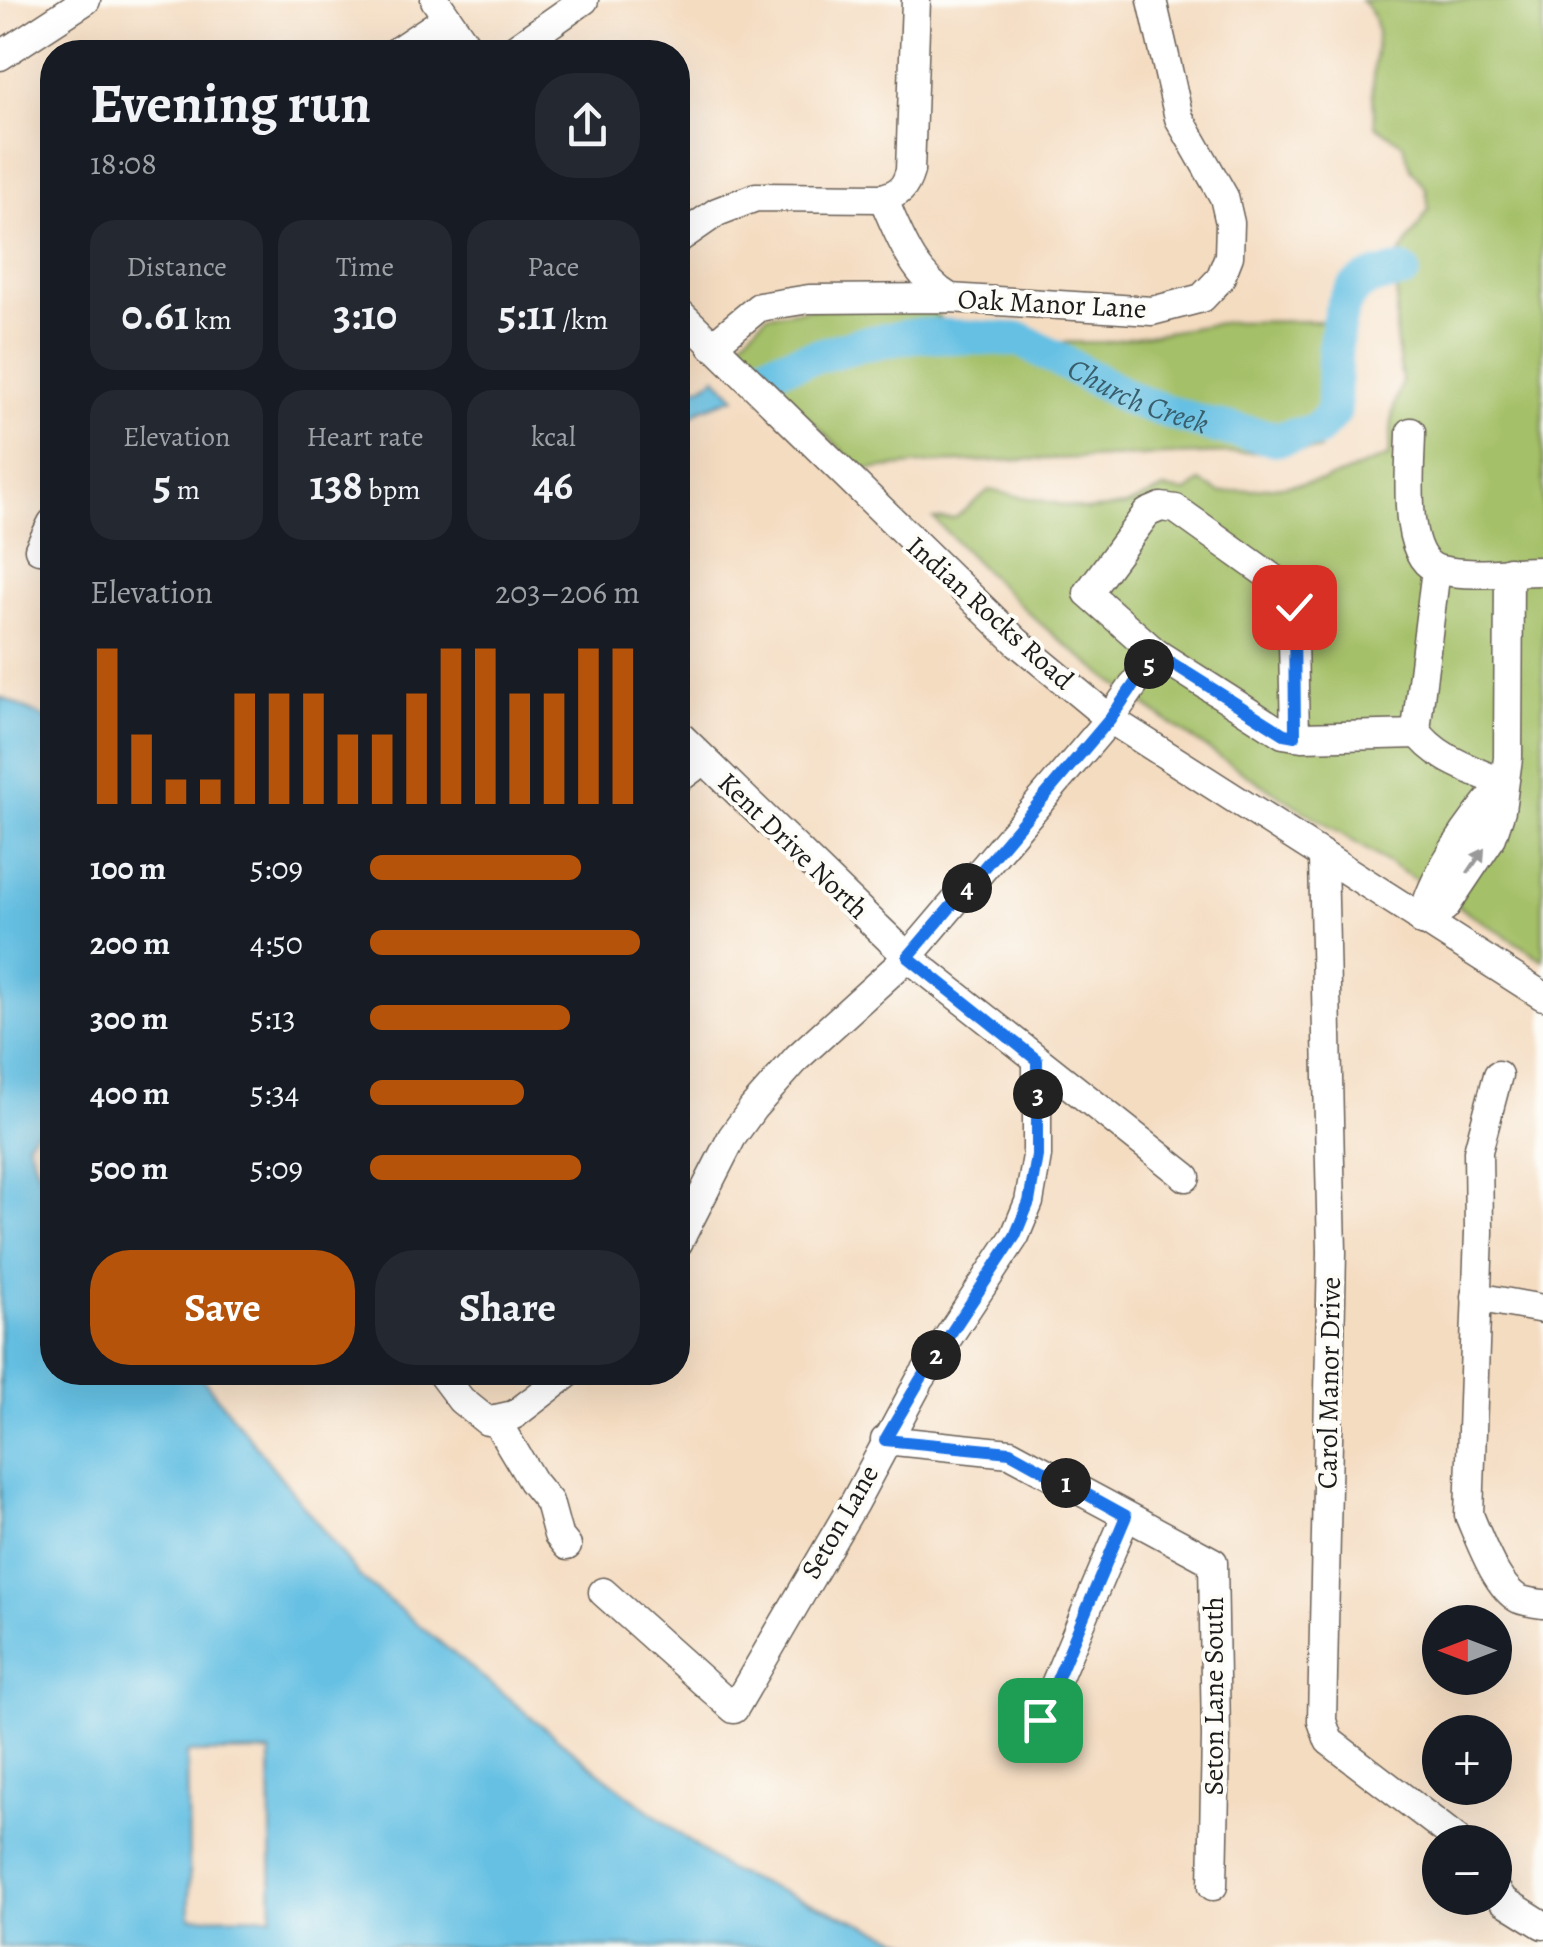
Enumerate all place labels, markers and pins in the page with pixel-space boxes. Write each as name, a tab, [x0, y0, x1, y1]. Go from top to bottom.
pin	[1252, 565, 1337, 650]
pin: 5	[1124, 639, 1174, 689]
pin: 4	[942, 863, 992, 913]
pin: 3	[1013, 1069, 1063, 1119]
pin: 2	[911, 1330, 961, 1380]
pin: 1	[1041, 1458, 1091, 1508]
pin	[998, 1678, 1083, 1763]

